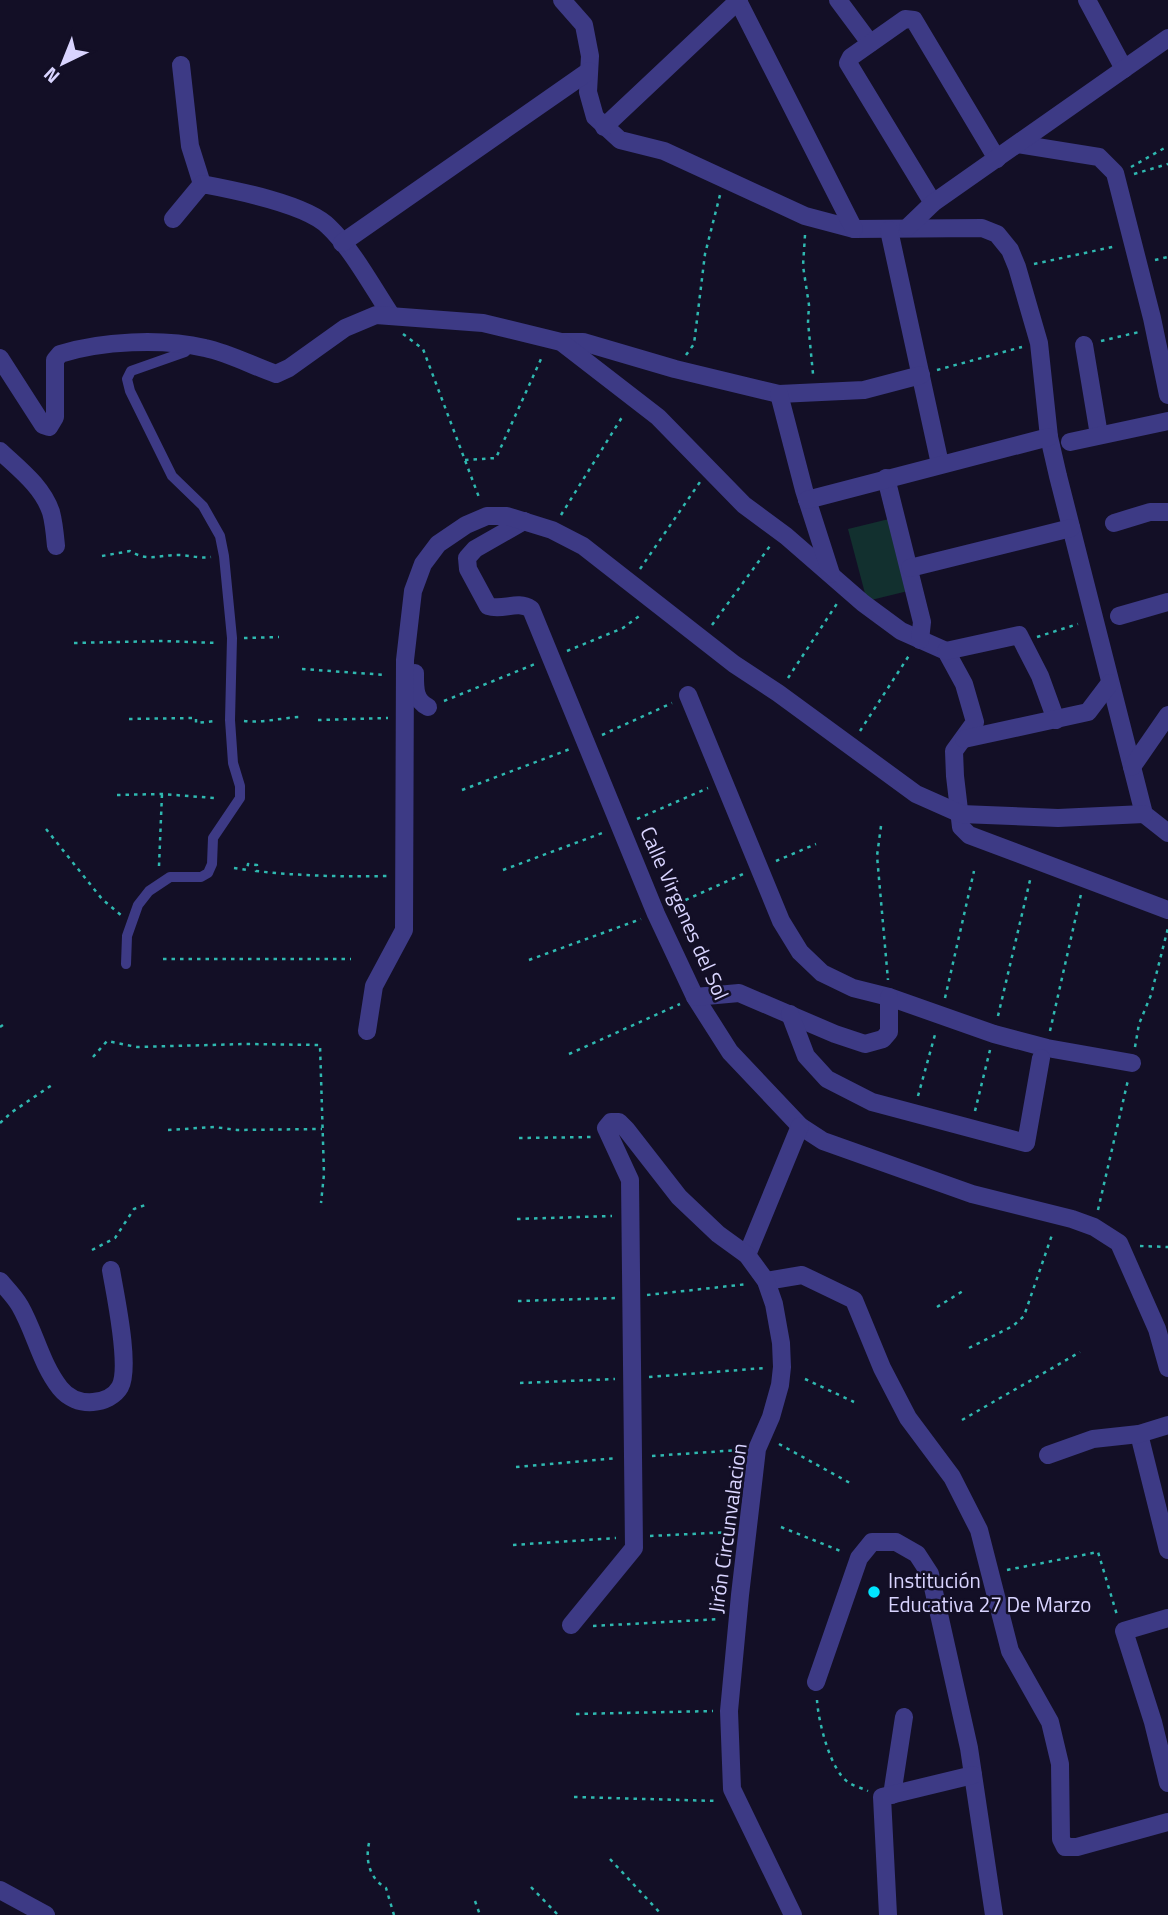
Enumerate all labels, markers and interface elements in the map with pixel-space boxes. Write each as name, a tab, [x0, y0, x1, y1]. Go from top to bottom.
north arrow	[28, 28, 98, 98]
text: N	[36, 61, 66, 91]
street label: Calle Virgenes del Sol	[632, 821, 738, 1005]
street label: Jirón Circunvalacion	[699, 1441, 755, 1615]
place label: Institución Educativa 27 De Marzo	[888, 1564, 1091, 1620]
marker: Institución Educativa 27 De Marzo	[866, 1584, 882, 1600]

